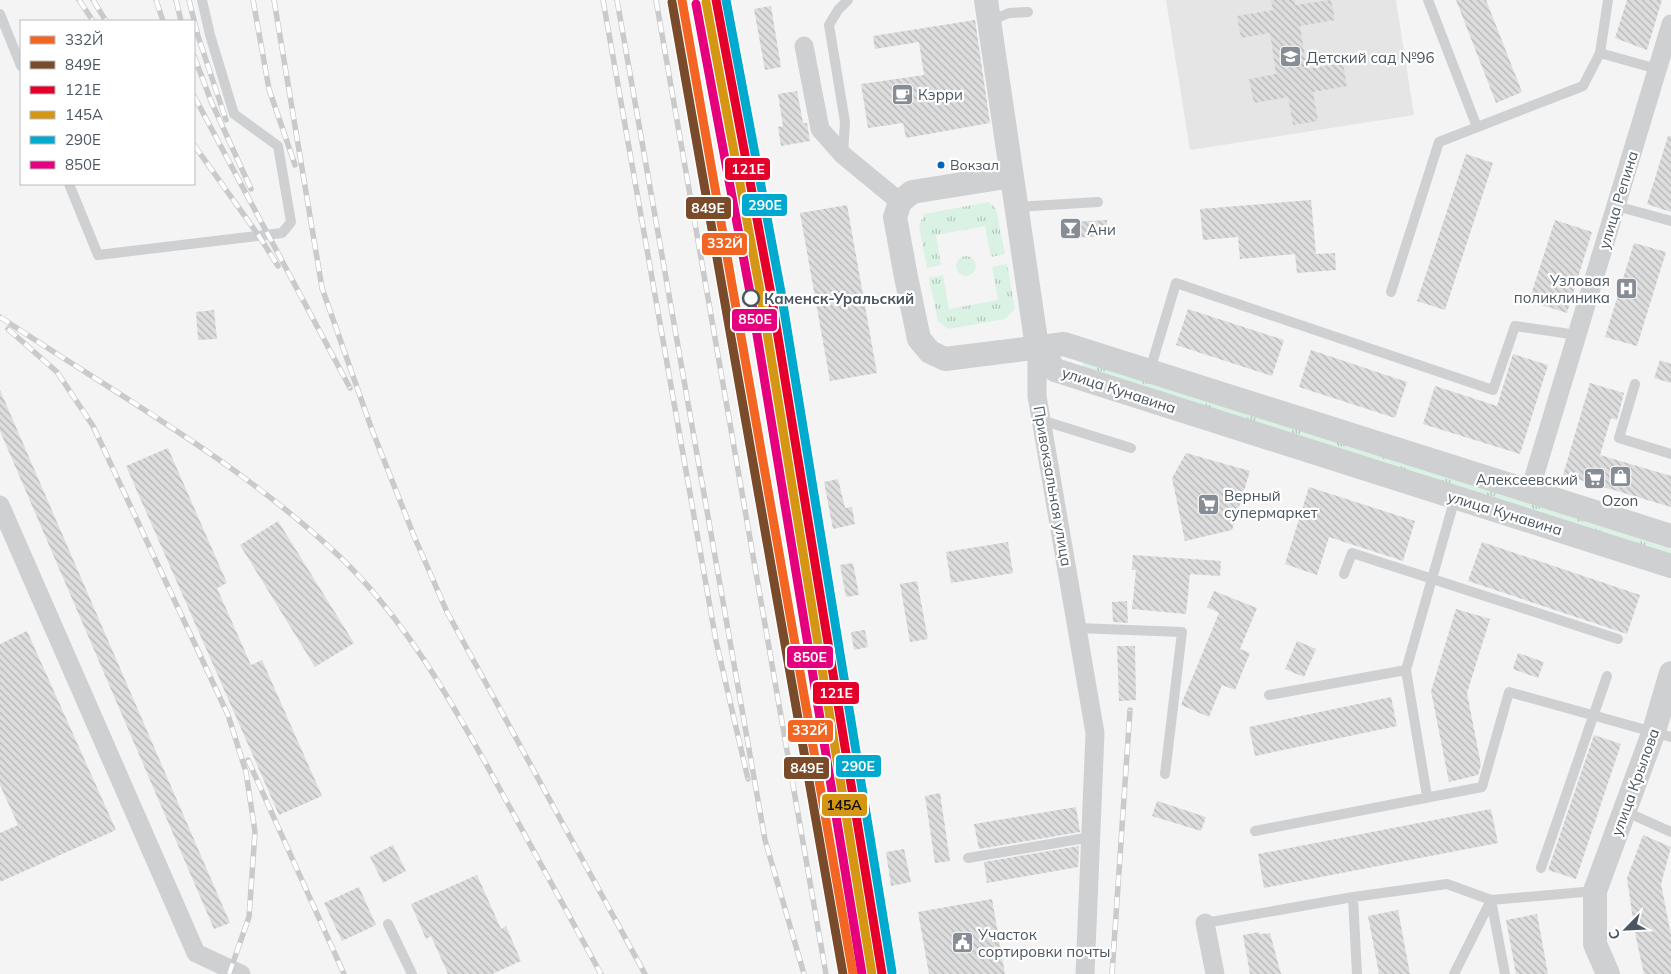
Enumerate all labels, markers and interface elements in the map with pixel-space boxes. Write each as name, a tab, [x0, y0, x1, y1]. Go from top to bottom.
legend	[20, 20, 195, 185]
text: 332Й	[65, 30, 103, 49]
school or university icon: Детский сад №96	[1278, 45, 1302, 69]
place label: Детский сад №96	[1306, 48, 1435, 67]
text: 849Е	[65, 55, 101, 74]
text: 121Е	[65, 80, 101, 99]
cafe icon: Кэрри	[890, 82, 914, 106]
place label: Кэрри	[918, 85, 963, 104]
text: 145А	[65, 105, 103, 124]
text: 290Е	[65, 130, 101, 149]
street label: улица Репина	[1594, 149, 1642, 251]
text: 850Е	[65, 155, 101, 174]
place label: Вокзал	[950, 156, 999, 174]
line badge: 121Е	[724, 157, 771, 181]
text: 121Е	[731, 160, 765, 178]
marker: Вокзал	[936, 160, 946, 170]
line badge: 290Е	[741, 193, 788, 217]
line badge: 849Е	[685, 196, 732, 220]
text: 290Е	[748, 196, 782, 214]
text: 849Е	[691, 199, 725, 217]
bar icon: Ани	[1059, 217, 1083, 241]
place label: Ани	[1087, 220, 1116, 239]
line badge: 332Й	[701, 232, 748, 256]
text: 332Й	[707, 234, 743, 252]
place label: Узловая поликлиника	[1514, 271, 1610, 307]
hospital icon: Узловая поликлиника	[1614, 277, 1638, 301]
marker: Каменск-Уральский	[742, 289, 760, 307]
place label: Каменск-Уральский	[764, 289, 914, 308]
line badge: 850Е	[731, 308, 778, 332]
text: 850Е	[738, 310, 772, 328]
street label: улица Кунавина	[1060, 363, 1178, 417]
street label: Привокзальная улица	[1030, 404, 1076, 568]
shop icon: Ozon	[1608, 465, 1632, 489]
supermarket icon: Алексеевский	[1582, 467, 1606, 491]
place label: Алексеевский	[1476, 470, 1578, 489]
place label: Верный супермаркет	[1224, 486, 1318, 522]
street label: улица Кунавина	[1445, 487, 1565, 539]
place label: Ozon	[1602, 491, 1638, 510]
supermarket icon: Верный супермаркет	[1196, 492, 1220, 516]
line badge: 850Е	[786, 645, 834, 669]
text: 850Е	[793, 648, 827, 666]
line badge: 121Е	[812, 681, 860, 705]
text: 121Е	[819, 684, 853, 702]
line badge: 332Й	[787, 719, 834, 743]
text: 332Й	[792, 721, 828, 739]
street label: улица Крылова	[1607, 726, 1663, 838]
line badge: 290Е	[835, 754, 882, 778]
line badge: 849Е	[783, 756, 830, 780]
text: 290Е	[841, 757, 875, 775]
text: 849Е	[790, 759, 824, 777]
line badge: 145А	[821, 793, 868, 817]
text: 145А	[826, 796, 862, 814]
north arrow	[1601, 904, 1651, 954]
place label: Участок сортировки почты	[977, 925, 1110, 961]
text: С	[1604, 926, 1624, 942]
public building icon: Участок сортировки почты	[950, 931, 974, 955]

